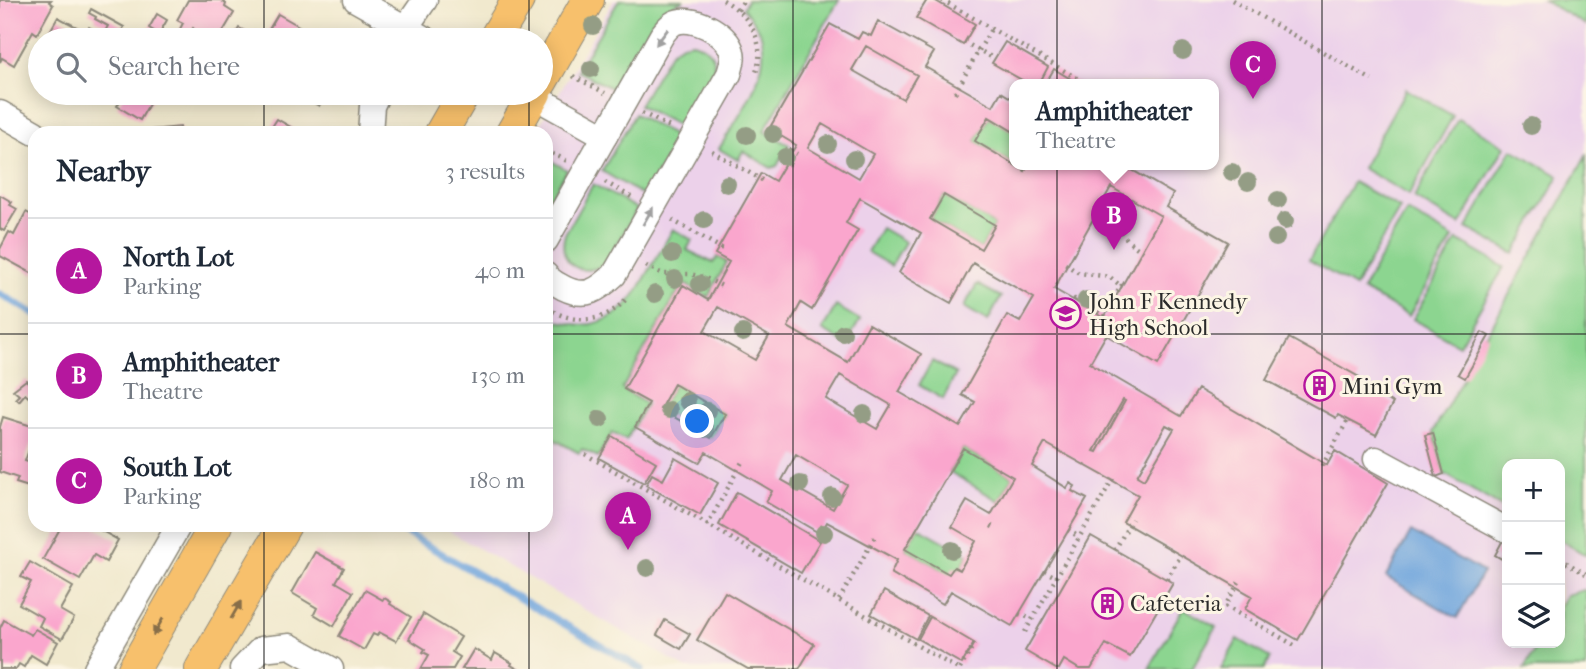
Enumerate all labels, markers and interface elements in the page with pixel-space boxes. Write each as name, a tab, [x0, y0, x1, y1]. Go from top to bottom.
search box	[28, 28, 553, 105]
one-way arrow	[655, 28, 669, 46]
pin: C	[1230, 41, 1276, 99]
icon: search	[52, 48, 90, 86]
text: Search here	[108, 51, 240, 82]
popup	[1009, 79, 1219, 170]
text: Amphitheater	[1036, 96, 1192, 127]
text: Theatre	[1036, 127, 1116, 154]
text: Nearby	[56, 154, 151, 189]
text: 3 results	[445, 158, 525, 185]
pin: B	[1091, 192, 1137, 250]
one-way arrow	[642, 206, 654, 226]
text: North Lot	[123, 242, 234, 273]
text: A	[72, 257, 86, 284]
text: 40 m	[475, 257, 525, 284]
text: Parking	[123, 273, 201, 300]
place label: John F Kennedy High School	[1087, 288, 1248, 341]
school or university icon: John F Kennedy High School	[1049, 297, 1083, 331]
text: Amphitheater	[123, 347, 279, 378]
text: B	[72, 362, 86, 389]
text: 130 m	[471, 362, 525, 389]
building icon: Mini Gym	[1302, 369, 1336, 403]
place label: Mini Gym	[1342, 373, 1442, 400]
text: Theatre	[123, 378, 203, 405]
your location	[680, 404, 714, 438]
text: South Lot	[123, 452, 232, 483]
map controls	[1502, 459, 1565, 648]
button: +	[1502, 459, 1565, 522]
text: C	[71, 467, 87, 494]
text: 180 m	[468, 467, 525, 494]
text: Parking	[123, 483, 201, 510]
pin: A	[605, 492, 651, 550]
button: −	[1502, 522, 1565, 585]
button: layers	[1502, 585, 1565, 648]
building icon: Cafeteria	[1090, 586, 1124, 620]
place label: Cafeteria	[1130, 590, 1222, 617]
one-way arrow	[230, 600, 242, 620]
one-way arrow	[152, 617, 164, 636]

